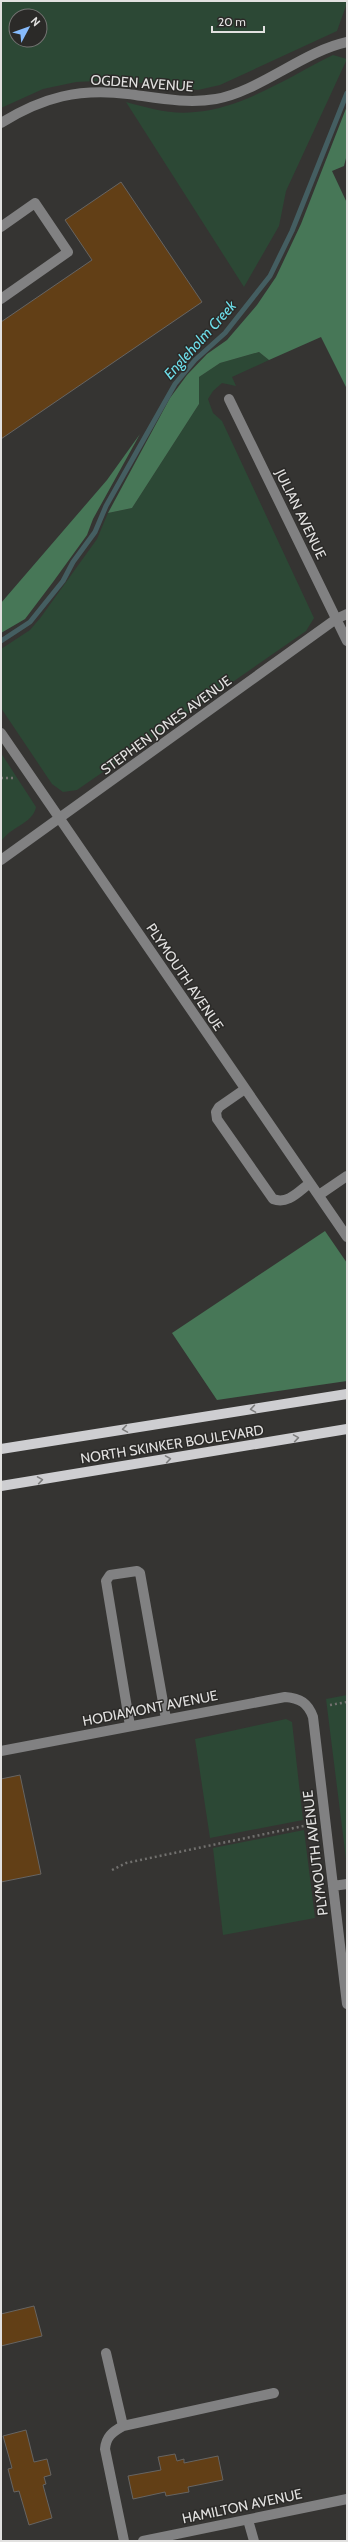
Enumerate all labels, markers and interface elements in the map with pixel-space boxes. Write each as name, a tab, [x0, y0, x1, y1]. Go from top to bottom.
north arrow	[8, 8, 48, 48]
scale bar	[212, 8, 264, 34]
text: N	[28, 14, 43, 29]
text: 20 m	[218, 14, 246, 29]
street label: OGDEN AVENUE	[90, 70, 194, 96]
water label: Engleholm Creek	[160, 297, 240, 383]
street label: JULIAN AVENUE	[271, 465, 331, 562]
street label: STEPHEN JONES AVENUE	[97, 671, 235, 779]
street label: PLYMOUTH AVENUE	[142, 920, 228, 1034]
one-way arrow	[250, 1404, 256, 1413]
street label: NORTH SKINKER BOULEVARD	[79, 1421, 265, 1467]
one-way arrow	[122, 1425, 128, 1433]
one-way arrow	[293, 1434, 299, 1443]
one-way arrow	[165, 1455, 171, 1464]
one-way arrow	[36, 1476, 43, 1485]
street label: HODIAMONT AVENUE	[81, 1686, 219, 1730]
street label: PLYMOUTH AVENUE	[298, 1789, 332, 1917]
street label: HAMILTON AVENUE	[180, 2484, 304, 2528]

